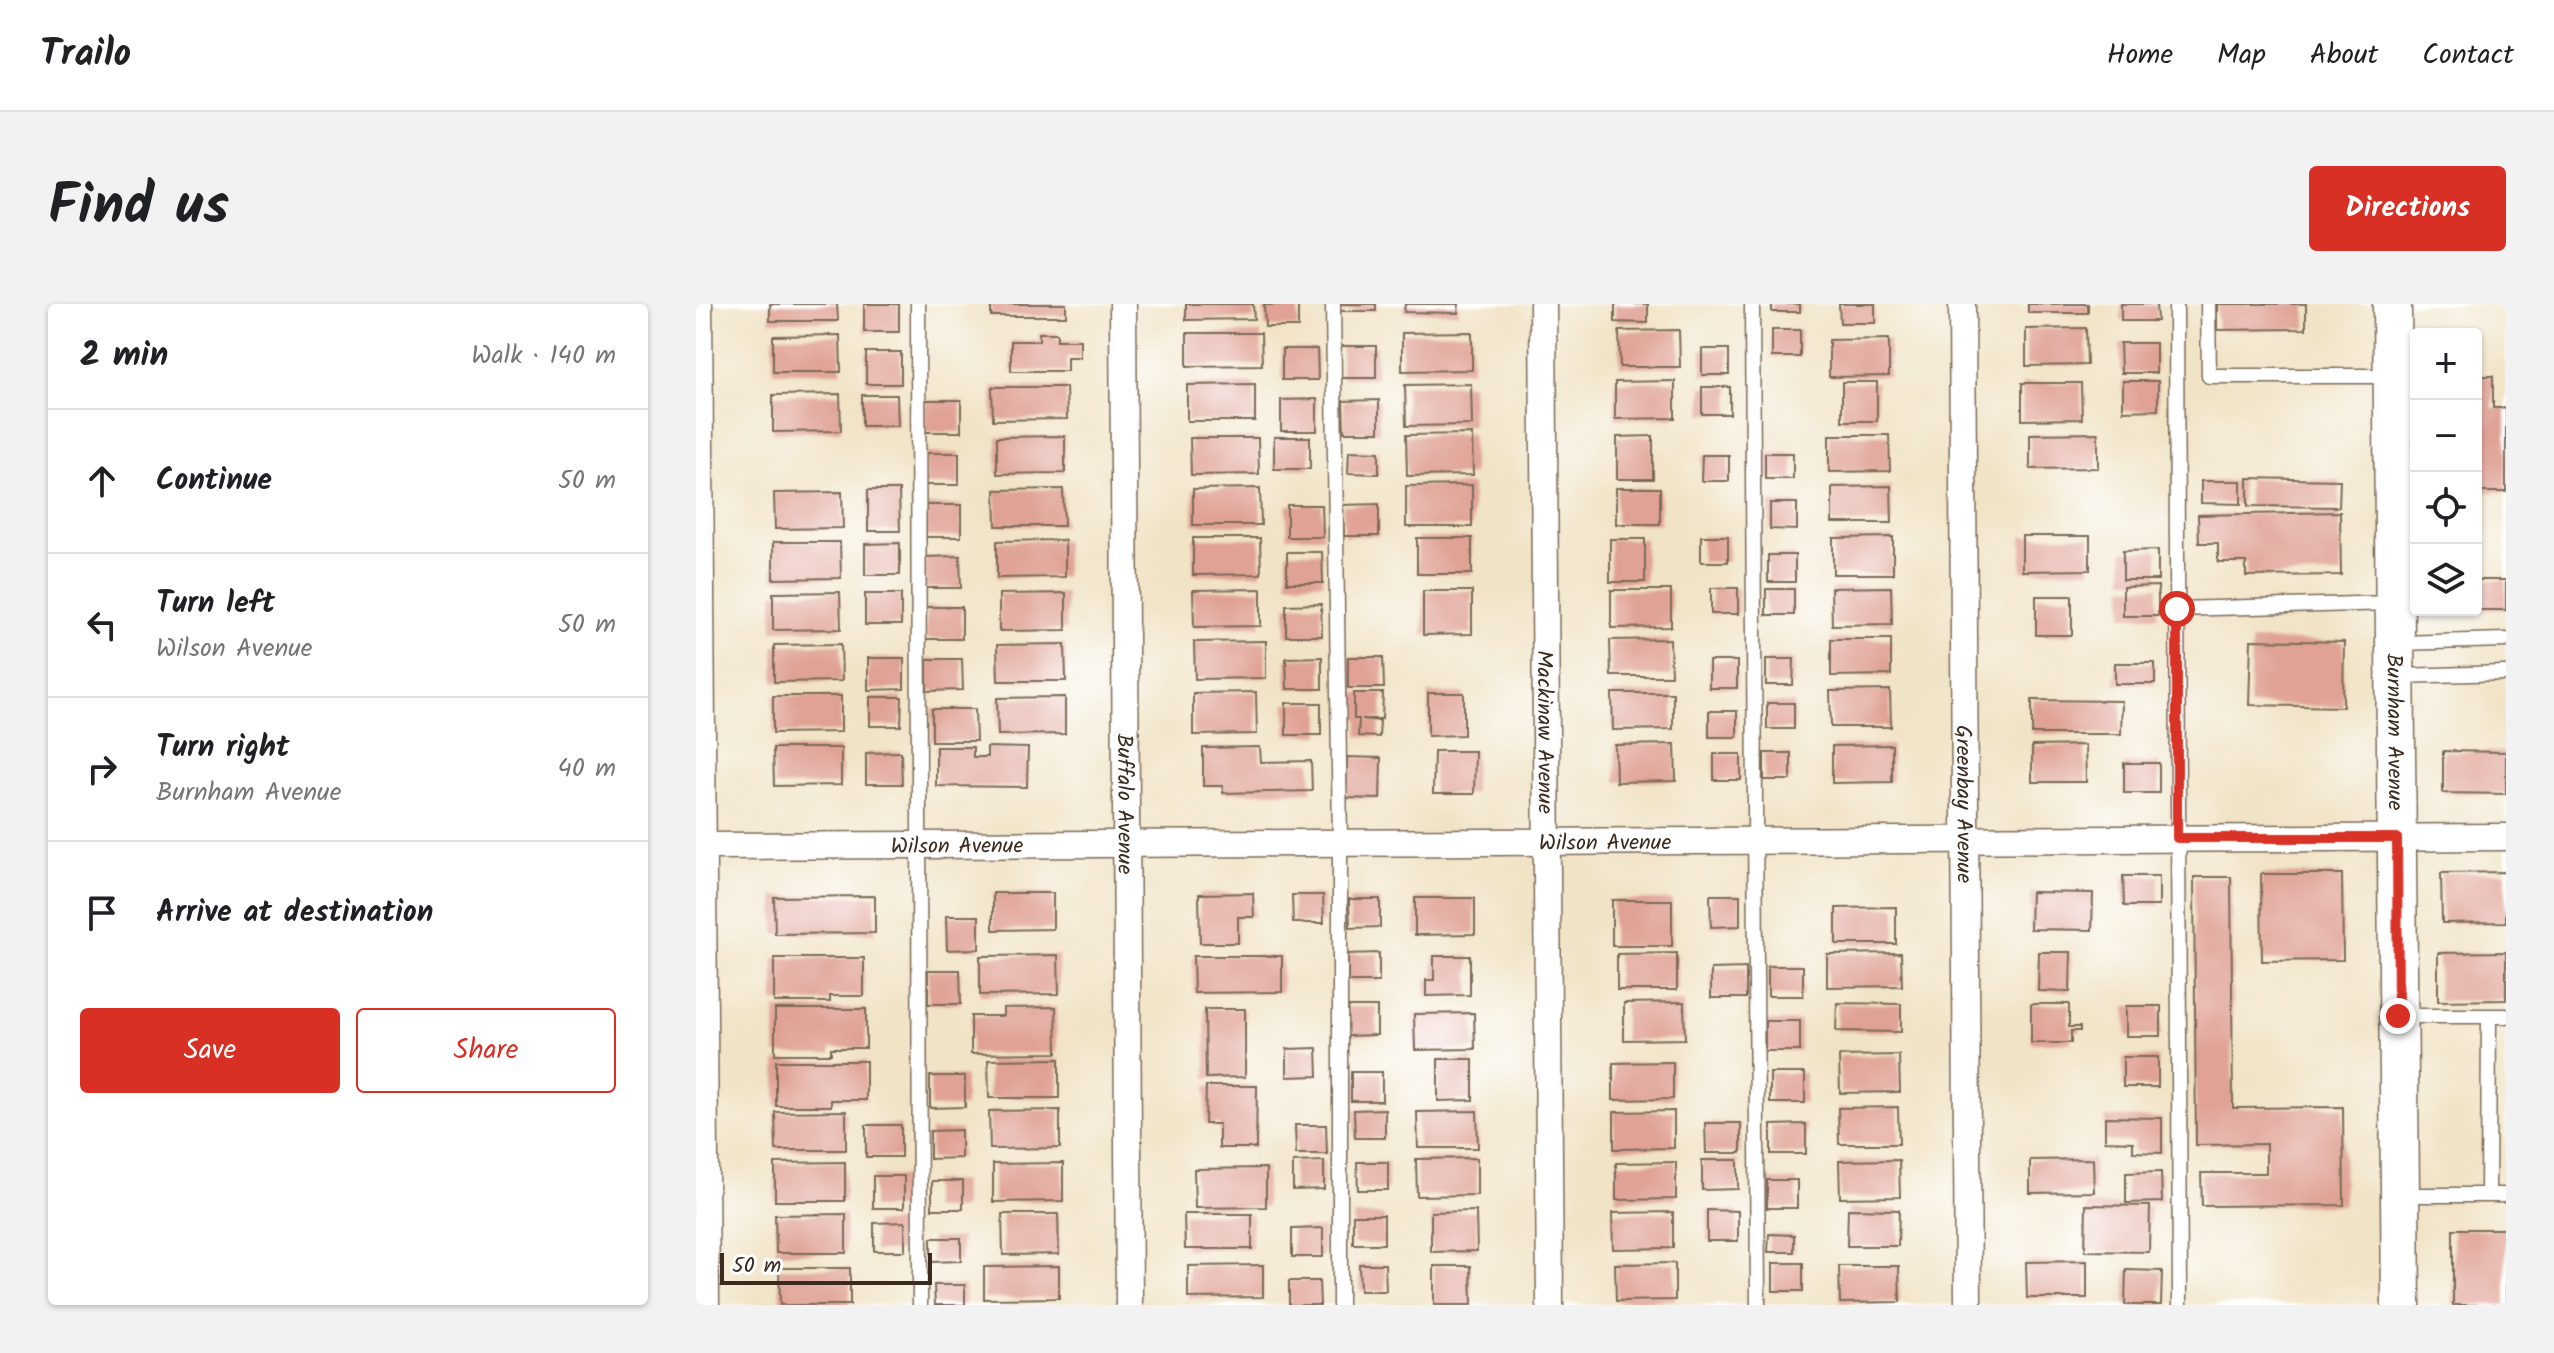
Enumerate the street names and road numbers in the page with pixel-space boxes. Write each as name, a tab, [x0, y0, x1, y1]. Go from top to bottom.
street label: Mackinaw Avenue	[1525, 650, 1562, 814]
street label: Burnham Avenue	[2375, 653, 2412, 811]
street label: Greenbay Avenue	[1945, 725, 1980, 883]
street label: Buffalo Avenue	[1106, 734, 1141, 874]
street label: Wilson Avenue	[1539, 826, 1671, 862]
street label: Wilson Avenue	[891, 829, 1023, 865]

